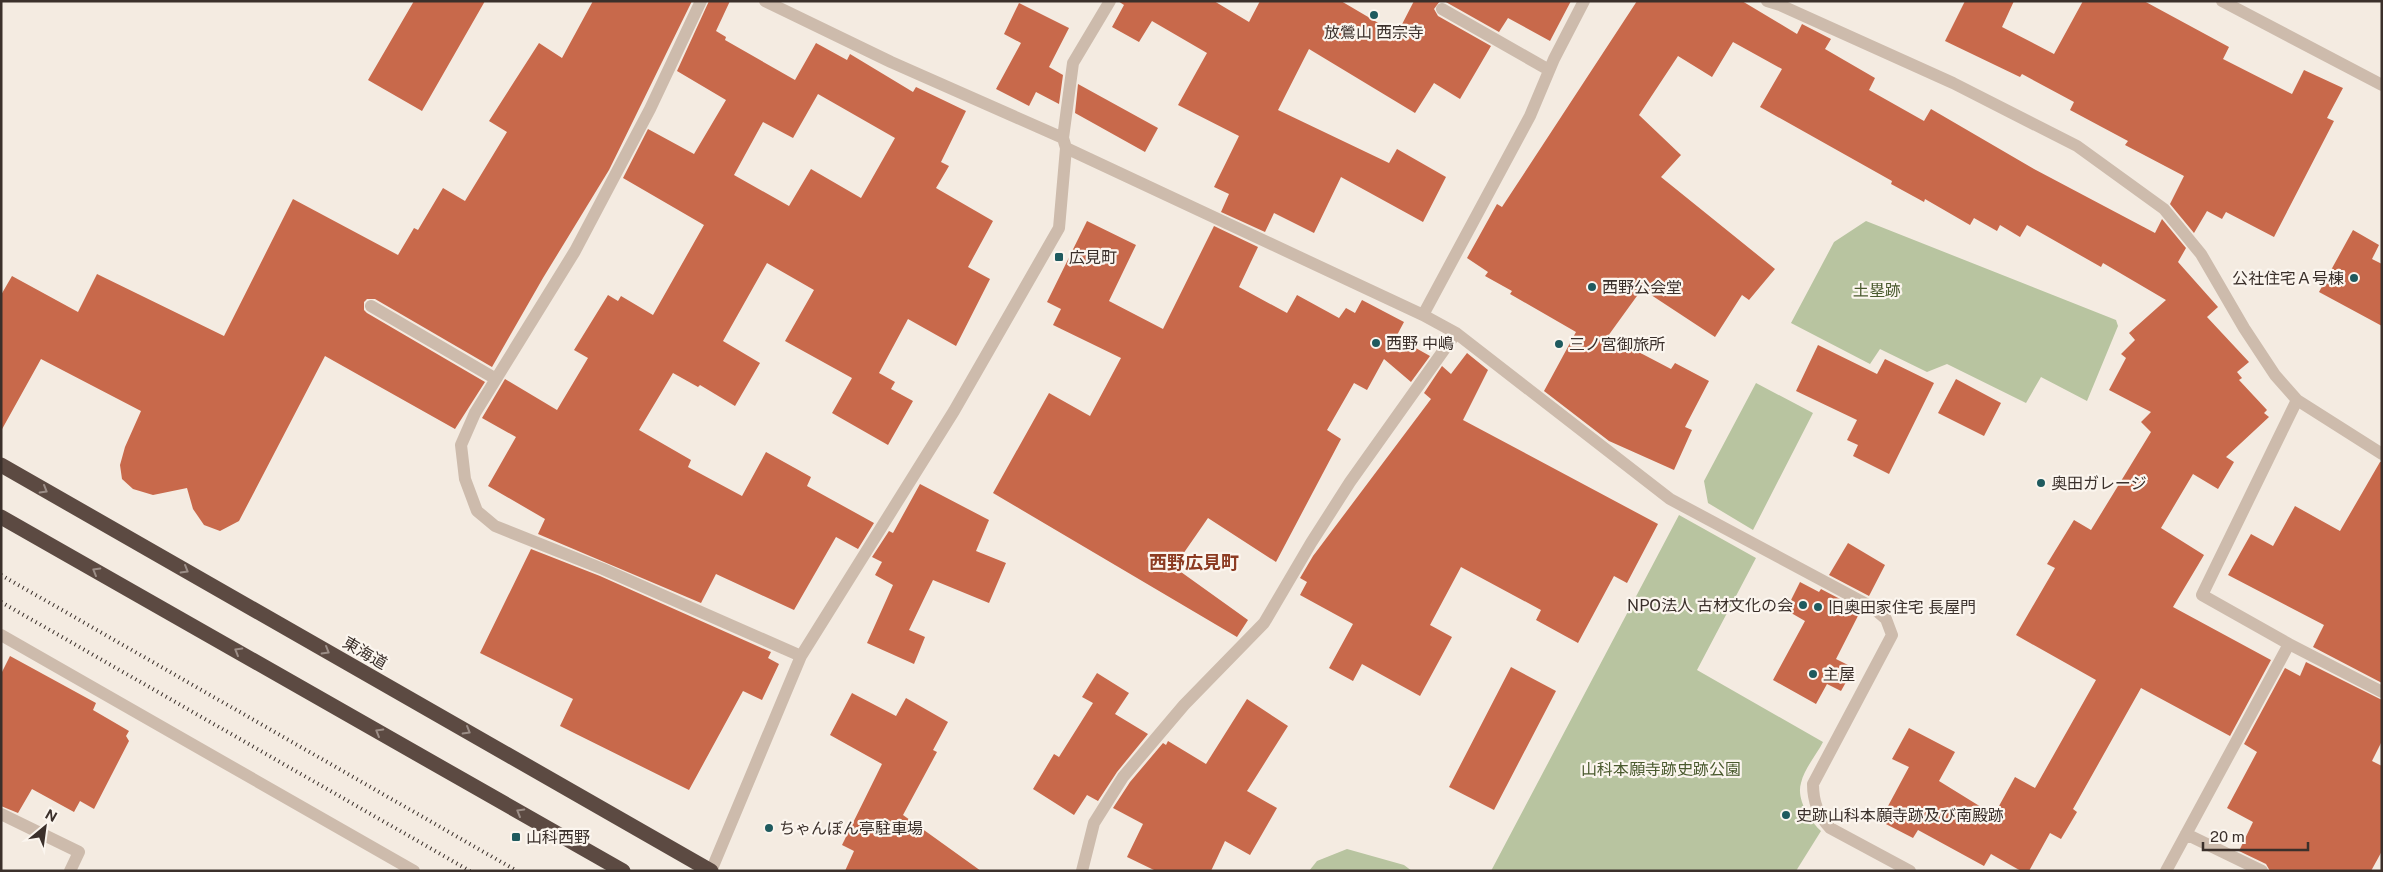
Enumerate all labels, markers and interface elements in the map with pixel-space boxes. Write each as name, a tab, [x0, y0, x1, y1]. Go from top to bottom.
marker: 放鶯山 西宗寺	[1368, 9, 1380, 21]
place label: 放鶯山 西宗寺	[1324, 23, 1424, 42]
place label: 広見町	[1069, 248, 1117, 267]
marker: 広見町	[1053, 251, 1065, 263]
place label: 公社住宅Ａ号棟	[2232, 269, 2344, 288]
marker: 公社住宅Ａ号棟	[2348, 272, 2360, 284]
place label: 西野公会堂	[1602, 278, 1682, 297]
marker: 西野公会堂	[1586, 281, 1598, 293]
park label: 土塁跡	[1853, 281, 1901, 300]
place label: 西野 中嶋	[1386, 334, 1454, 353]
place label: 三ノ宮御旅所	[1569, 335, 1665, 354]
marker: 西野 中嶋	[1370, 337, 1382, 349]
marker: 三ノ宮御旅所	[1553, 338, 1565, 350]
place label: 奥田ガレージ	[2051, 474, 2147, 493]
marker: 奥田ガレージ	[2035, 477, 2047, 489]
one-way arrow	[38, 483, 47, 493]
district label: 西野広見町	[1149, 552, 1239, 573]
one-way arrow	[179, 564, 188, 574]
one-way arrow	[93, 567, 102, 577]
place label: NPO法人 古材文化の会	[1627, 596, 1793, 615]
place label: 旧奥田家住宅 長屋門	[1828, 598, 1976, 617]
marker: NPO法人 古材文化の会	[1797, 599, 1809, 611]
marker: 旧奥田家住宅 長屋門	[1812, 601, 1824, 613]
street label: 東海道	[339, 633, 391, 673]
one-way arrow	[320, 644, 329, 654]
one-way arrow	[234, 648, 243, 658]
place label: 主屋	[1823, 665, 1855, 684]
marker: 主屋	[1807, 668, 1819, 680]
one-way arrow	[461, 725, 470, 735]
one-way arrow	[375, 728, 384, 738]
park label: 山科本願寺跡史跡公園	[1581, 760, 1741, 779]
north arrow	[20, 802, 70, 852]
text: N	[43, 806, 60, 825]
place label: 史跡山科本願寺跡及び南殿跡	[1796, 806, 2004, 825]
one-way arrow	[517, 808, 526, 818]
marker: 史跡山科本願寺跡及び南殿跡	[1780, 809, 1792, 821]
place label: ちゃんぽん亭駐車場	[779, 819, 923, 838]
scale bar	[2203, 820, 2308, 852]
marker: ちゃんぽん亭駐車場	[763, 822, 775, 834]
place label: 山科西野	[526, 828, 590, 847]
text: 20 m	[2210, 828, 2245, 845]
marker: 山科西野	[510, 831, 522, 843]

